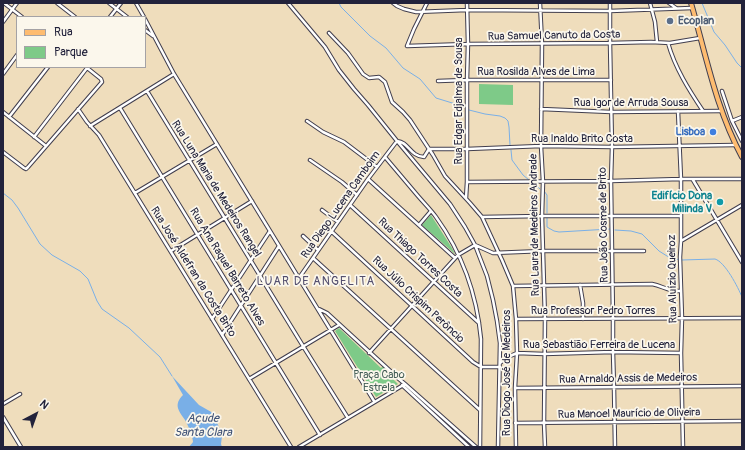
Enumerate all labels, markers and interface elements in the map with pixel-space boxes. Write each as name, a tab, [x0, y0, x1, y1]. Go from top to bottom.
place label: Ecoplan	[678, 14, 714, 28]
legend	[16, 16, 146, 68]
marker: Ecoplan	[665, 16, 675, 26]
text: Rua	[54, 25, 73, 40]
street label: Rua Samuel Canuto da Costa	[488, 28, 620, 44]
street label: Rua Edgar Edjalma de Sousa	[452, 37, 466, 165]
text: Parque	[54, 45, 88, 60]
street label: Rua Rosilda Alves de Lima	[477, 65, 595, 79]
street label: Rua Igor de Arruda Sousa	[574, 96, 688, 110]
street label: Rua Luna Maria de Medeiros Rangel	[168, 118, 264, 260]
place label: Lisboa	[675, 125, 705, 139]
marker: Lisboa	[708, 127, 718, 137]
street label: Rua Inaldo Brito Costa	[531, 132, 633, 146]
street label: Rua Diego Lucena Camboim	[299, 149, 383, 261]
street label: Rua Laura de Medeiros Andrade	[527, 154, 543, 296]
street label: Rua João Cosme de Brito	[596, 167, 612, 283]
place label: Edifício Dona Milinda V	[652, 189, 712, 215]
marker: Edifício Dona Milinda V	[715, 197, 725, 207]
street label: Rua José Aldefran da Costa Brito	[147, 204, 239, 340]
street label: Rua Ana Raquel Barreto Alves	[187, 206, 267, 328]
street label: Rua Thiago Torres Costa	[375, 215, 465, 301]
street label: Rua Aluízio Queiroz	[666, 235, 680, 323]
street label: Rua Júlio Crispim Perôncio	[369, 254, 467, 346]
district label: LUAR DE ANGELITA	[257, 275, 375, 289]
street label: Rua Professor Pedro Torres	[531, 304, 655, 318]
street label: Rua Diogo José de Medeiros	[500, 310, 514, 436]
street label: Rua Sebastião Ferreira de Lucena	[523, 338, 675, 352]
park label: Praça Cabo Estrela	[353, 368, 405, 394]
street label: Rua Arnaldo Assis de Medeiros	[559, 371, 697, 387]
north arrow	[16, 394, 56, 434]
text: N	[37, 397, 51, 412]
street label: Rua Manoel Maurício de Oliveira	[558, 406, 700, 422]
water label: Açude Santa Clara	[174, 412, 232, 440]

